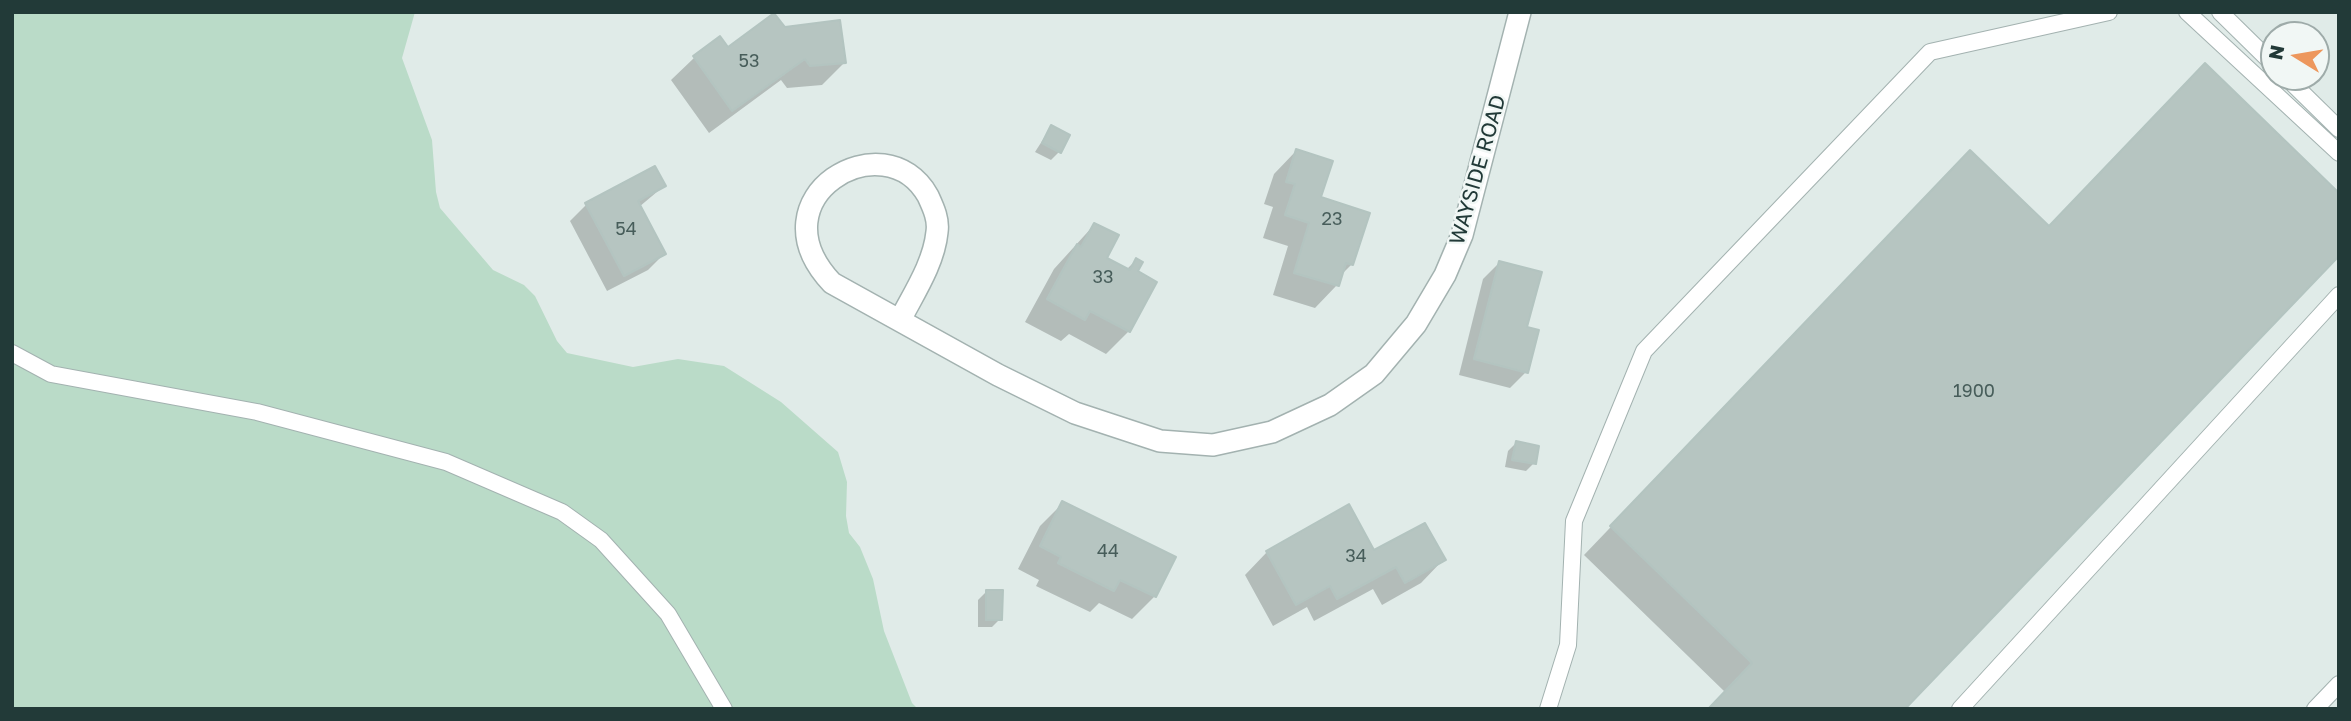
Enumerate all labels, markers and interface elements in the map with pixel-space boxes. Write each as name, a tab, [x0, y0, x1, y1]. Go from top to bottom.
north arrow	[2260, 21, 2330, 91]
text: N	[2263, 43, 2289, 62]
house number: 53	[739, 50, 759, 72]
street label: WAYSIDE ROAD	[1445, 92, 1511, 248]
house number: 23	[1322, 208, 1342, 230]
house number: 54	[615, 218, 637, 240]
house number: 33	[1092, 266, 1114, 288]
house number: 1900	[1953, 380, 1995, 402]
house number: 44	[1097, 540, 1119, 562]
house number: 34	[1345, 545, 1367, 567]

